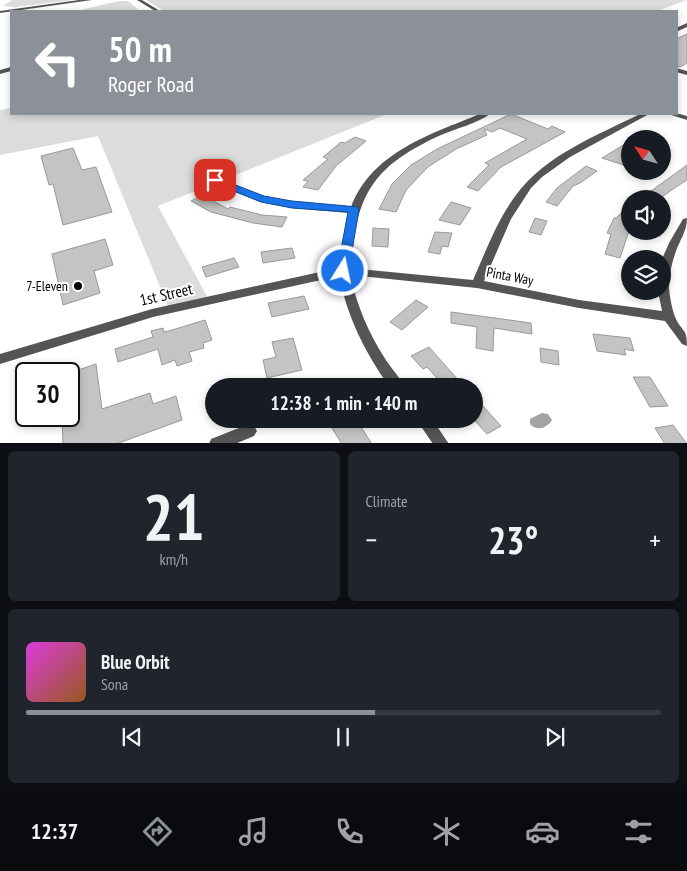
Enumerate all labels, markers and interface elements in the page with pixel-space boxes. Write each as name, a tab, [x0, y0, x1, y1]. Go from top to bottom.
text: 50 m	[108, 26, 172, 72]
icon: left	[25, 30, 90, 95]
text: Roger Road	[108, 70, 194, 98]
north arrow	[621, 130, 671, 180]
map controls	[621, 130, 671, 300]
pin	[194, 159, 236, 201]
icon: arrive	[201, 166, 229, 194]
button: sound	[621, 190, 671, 240]
position arrow	[316, 244, 368, 296]
button: layers	[621, 250, 671, 300]
street label: Pinta Way	[485, 263, 536, 290]
place label: 7-Eleven	[26, 277, 68, 295]
street label: 1st Street	[138, 278, 195, 310]
marker: 7-Eleven	[72, 280, 84, 292]
speed limit sign: 30	[15, 362, 80, 427]
text: 12:38 · 1 min · 140 m	[271, 391, 417, 415]
text: 21	[143, 474, 205, 558]
text: Climate	[366, 491, 408, 511]
text: 23°	[488, 515, 538, 564]
text: −	[366, 521, 377, 558]
text: +	[649, 521, 661, 558]
text: km/h	[160, 549, 188, 569]
text: Blue Orbit	[101, 650, 170, 674]
text: Sona	[101, 674, 128, 694]
icon: previous	[118, 723, 146, 751]
icon: pause	[329, 723, 357, 751]
icon: next	[541, 723, 569, 751]
icon: directions	[140, 814, 175, 849]
icon: music	[236, 814, 271, 849]
icon: phone	[332, 814, 367, 849]
icon: climate	[429, 814, 464, 849]
icon: car	[525, 814, 560, 849]
icon: filters	[621, 814, 656, 849]
text: 12:37	[31, 817, 78, 845]

